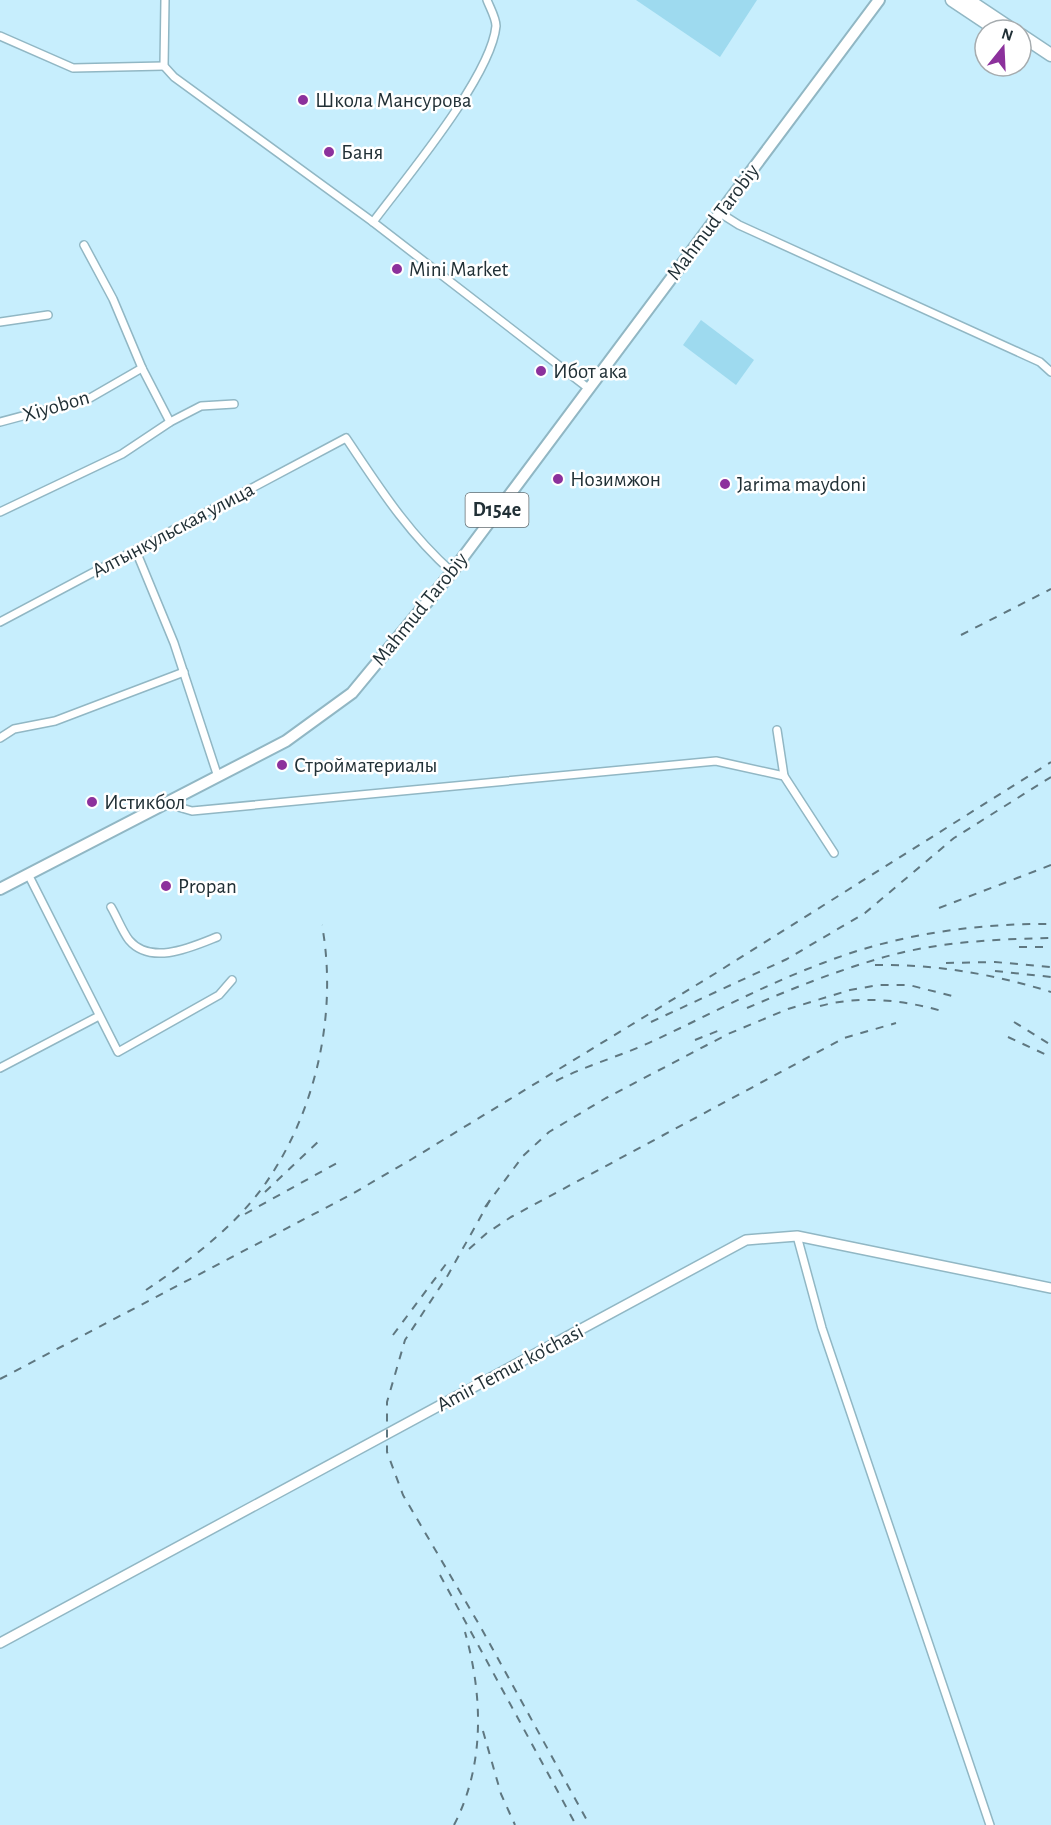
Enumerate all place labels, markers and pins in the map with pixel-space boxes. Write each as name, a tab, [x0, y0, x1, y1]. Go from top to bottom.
place label: Школа Мансурова	[315, 90, 472, 111]
marker: Школа Мансурова	[296, 93, 310, 107]
place label: Баня	[341, 142, 383, 163]
marker: Баня	[322, 145, 336, 159]
place label: Mini Market	[409, 259, 509, 280]
marker: Mini Market	[390, 262, 404, 276]
place label: Ибот ака	[553, 361, 628, 382]
marker: Ибот ака	[534, 364, 548, 378]
place label: Нозимжон	[570, 469, 661, 490]
marker: Нозимжон	[551, 472, 565, 486]
place label: Jarima maydoni	[737, 474, 866, 495]
marker: Jarima maydoni	[718, 477, 732, 491]
place label: Стройматериалы	[294, 755, 437, 776]
marker: Стройматериалы	[275, 758, 289, 772]
place label: Истикбол	[104, 792, 185, 813]
marker: Истикбол	[85, 795, 99, 809]
place label: Propan	[178, 876, 237, 897]
marker: Propan	[159, 879, 173, 893]

